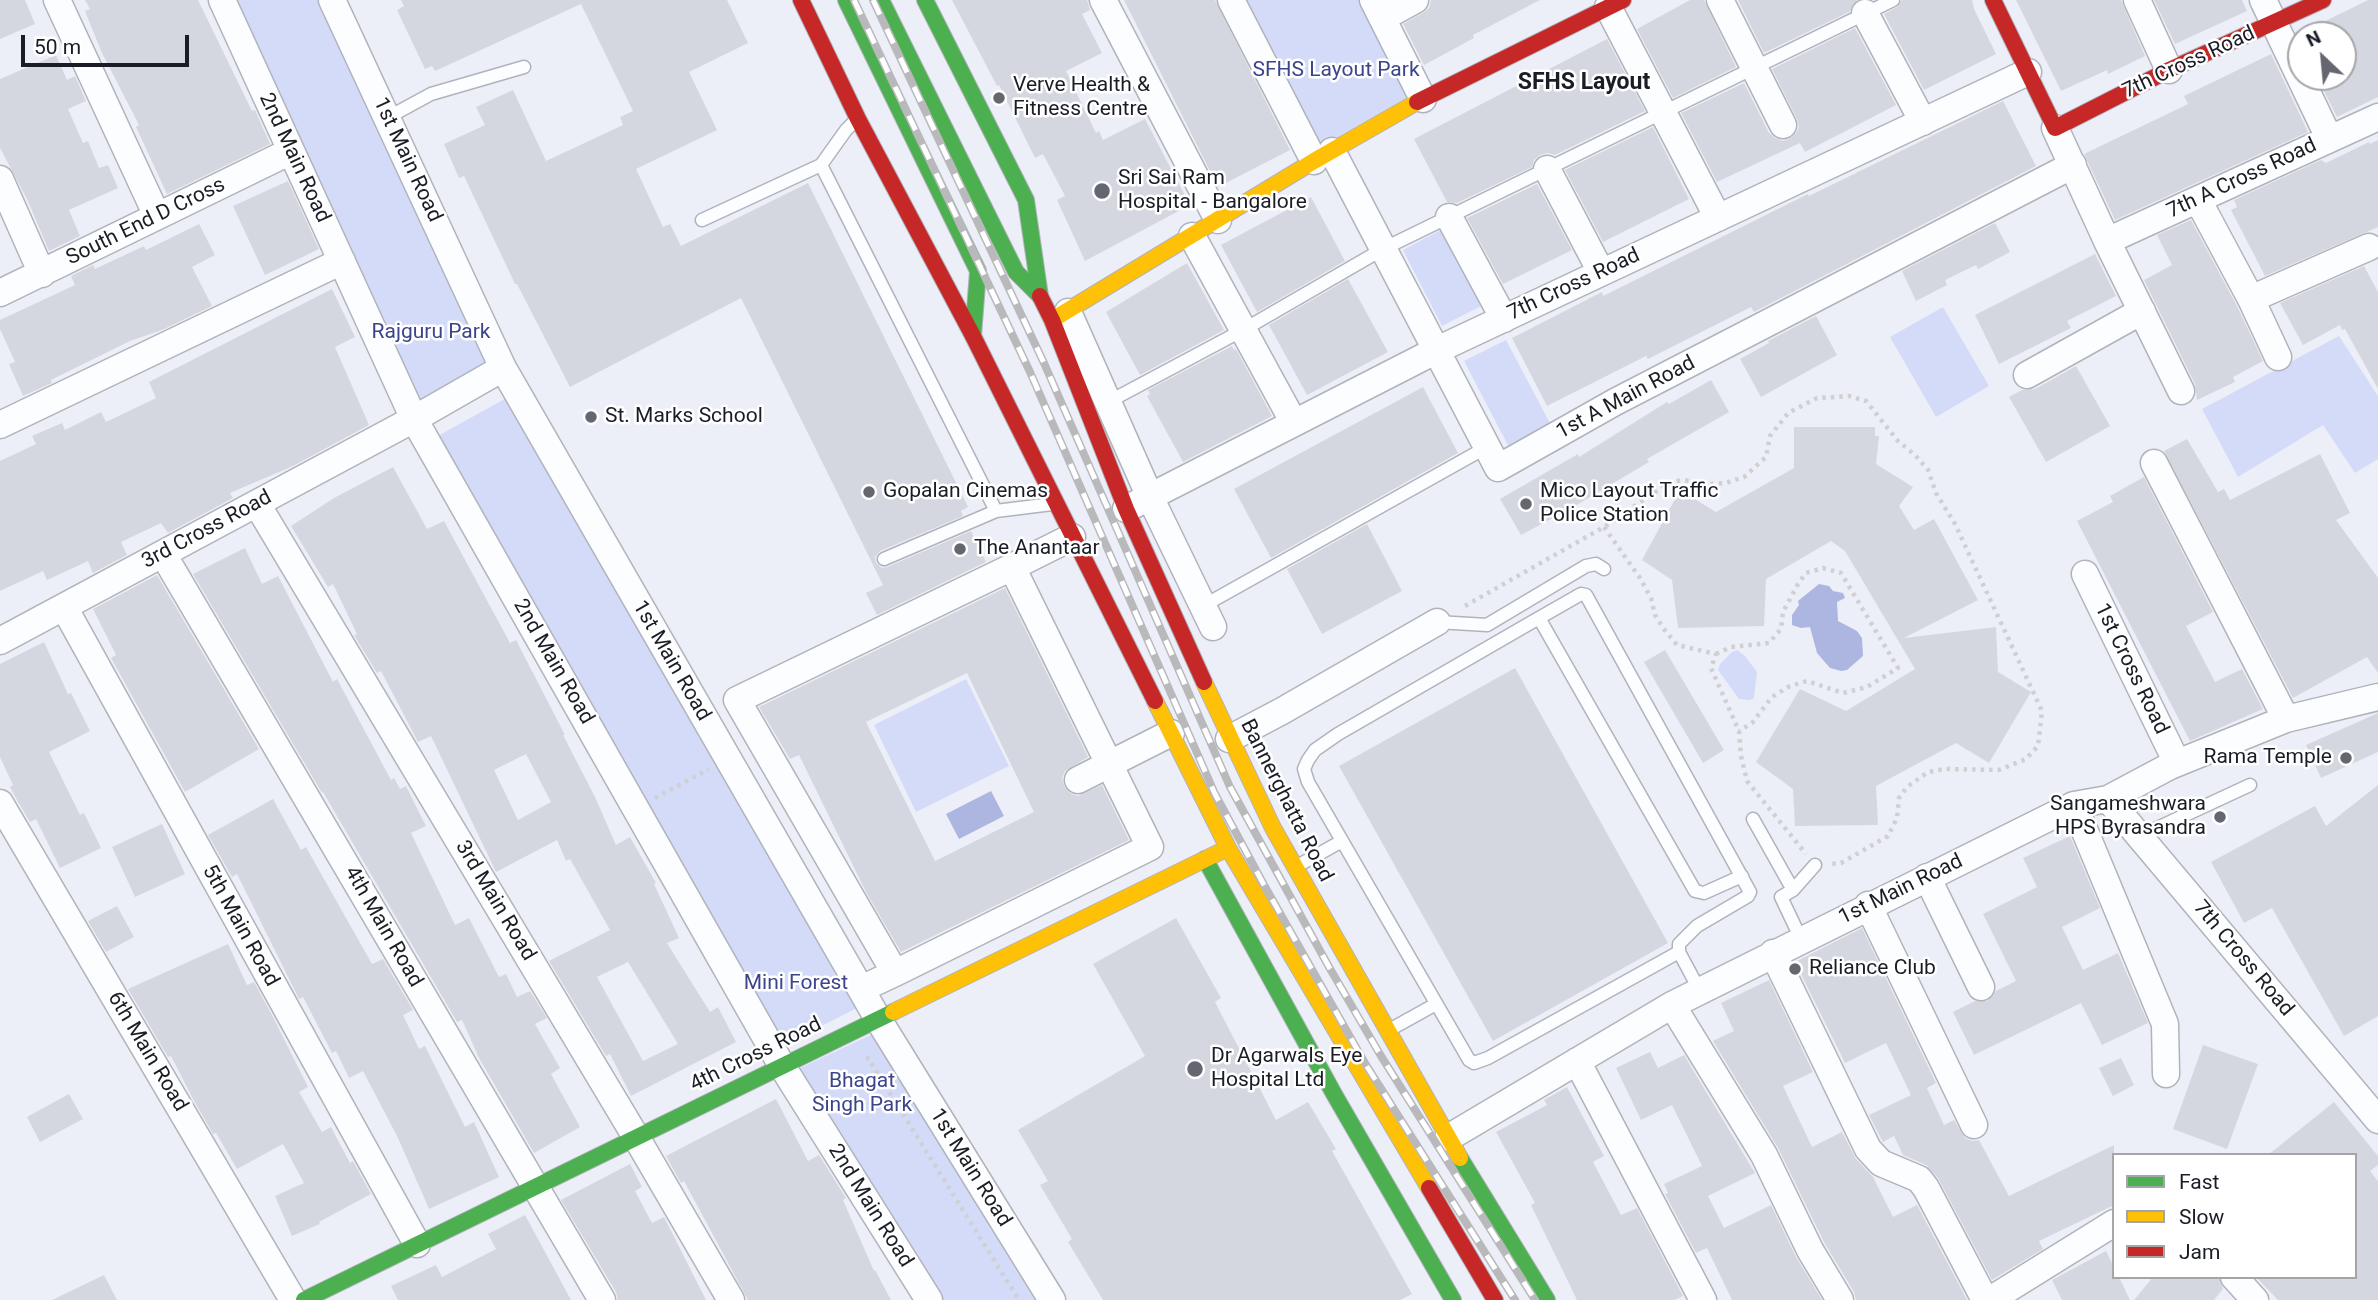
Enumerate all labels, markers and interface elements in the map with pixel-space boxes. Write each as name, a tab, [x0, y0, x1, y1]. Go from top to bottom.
scale bar	[24, 21, 192, 65]
street label: 7th Cross Road	[2119, 21, 2259, 105]
north arrow	[2287, 21, 2357, 91]
text: N	[2302, 25, 2325, 52]
text: 50 m	[34, 35, 81, 59]
park label: SFHS Layout Park	[1252, 58, 1420, 84]
district label: SFHS Layout	[1518, 69, 1650, 97]
place label: Verve Health & Fitness Centre	[1013, 73, 1150, 123]
street label: 2nd Main Road	[253, 89, 335, 227]
marker: Verve Health & Fitness Centre	[991, 90, 1007, 106]
street label: 1st Main Road	[367, 94, 447, 226]
street label: 7th A Cross Road	[2163, 133, 2321, 225]
place label: Sri Sai Ram Hospital - Bangalore	[1118, 166, 1307, 216]
street label: South End D Cross	[63, 173, 229, 271]
marker: Sri Sai Ram Hospital - Bangalore	[1092, 181, 1112, 201]
street label: 7th Cross Road	[1504, 243, 1644, 327]
park label: Rajguru Park	[372, 320, 490, 346]
street label: 1st A Main Road	[1552, 351, 1700, 445]
place label: St. Marks School	[605, 404, 763, 430]
marker: St. Marks School	[583, 409, 599, 425]
place label: Gopalan Cinemas	[883, 479, 1048, 505]
place label: Mico Layout Traffic Police Station	[1540, 479, 1718, 529]
marker: Gopalan Cinemas	[861, 484, 877, 500]
street label: 3rd Cross Road	[138, 485, 276, 575]
marker: Mico Layout Traffic Police Station	[1518, 496, 1534, 512]
place label: The Anantaar	[974, 536, 1100, 562]
marker: The Anantaar	[952, 541, 968, 557]
street label: 2nd Main Road	[507, 595, 599, 729]
street label: 1st Main Road	[626, 596, 716, 726]
street label: 1st Cross Road	[2088, 600, 2174, 738]
street label: Bannerghatta Road	[1234, 715, 1338, 887]
place label: Rama Temple	[2203, 745, 2332, 771]
marker: Rama Temple	[2338, 750, 2354, 766]
place label: Sangameshwara HPS Byrasandra	[2050, 792, 2206, 842]
marker: Sangameshwara HPS Byrasandra	[2212, 809, 2228, 825]
street label: 3rd Main Road	[449, 836, 541, 966]
street label: 1st Main Road	[1835, 849, 1967, 931]
street label: 5th Main Road	[196, 861, 284, 991]
street label: 4th Main Road	[338, 862, 428, 992]
street label: 7th Cross Road	[2187, 896, 2299, 1022]
place label: Reliance Club	[1809, 956, 1936, 982]
marker: Reliance Club	[1787, 961, 1803, 977]
park label: Mini Forest	[744, 971, 848, 997]
street label: 6th Main Road	[101, 988, 193, 1116]
street label: 4th Cross Road	[686, 1012, 826, 1098]
place label: Dr Agarwals Eye Hospital Ltd	[1211, 1044, 1362, 1094]
marker: Dr Agarwals Eye Hospital Ltd	[1185, 1059, 1205, 1079]
park label: Bhagat Singh Park	[812, 1069, 912, 1119]
street label: 1st Main Road	[924, 1104, 1016, 1232]
street label: 2nd Main Road	[822, 1140, 918, 1272]
legend	[2112, 1153, 2357, 1279]
text: Fast	[2179, 1170, 2219, 1194]
text: Slow	[2179, 1205, 2224, 1229]
text: Jam	[2179, 1240, 2220, 1264]

